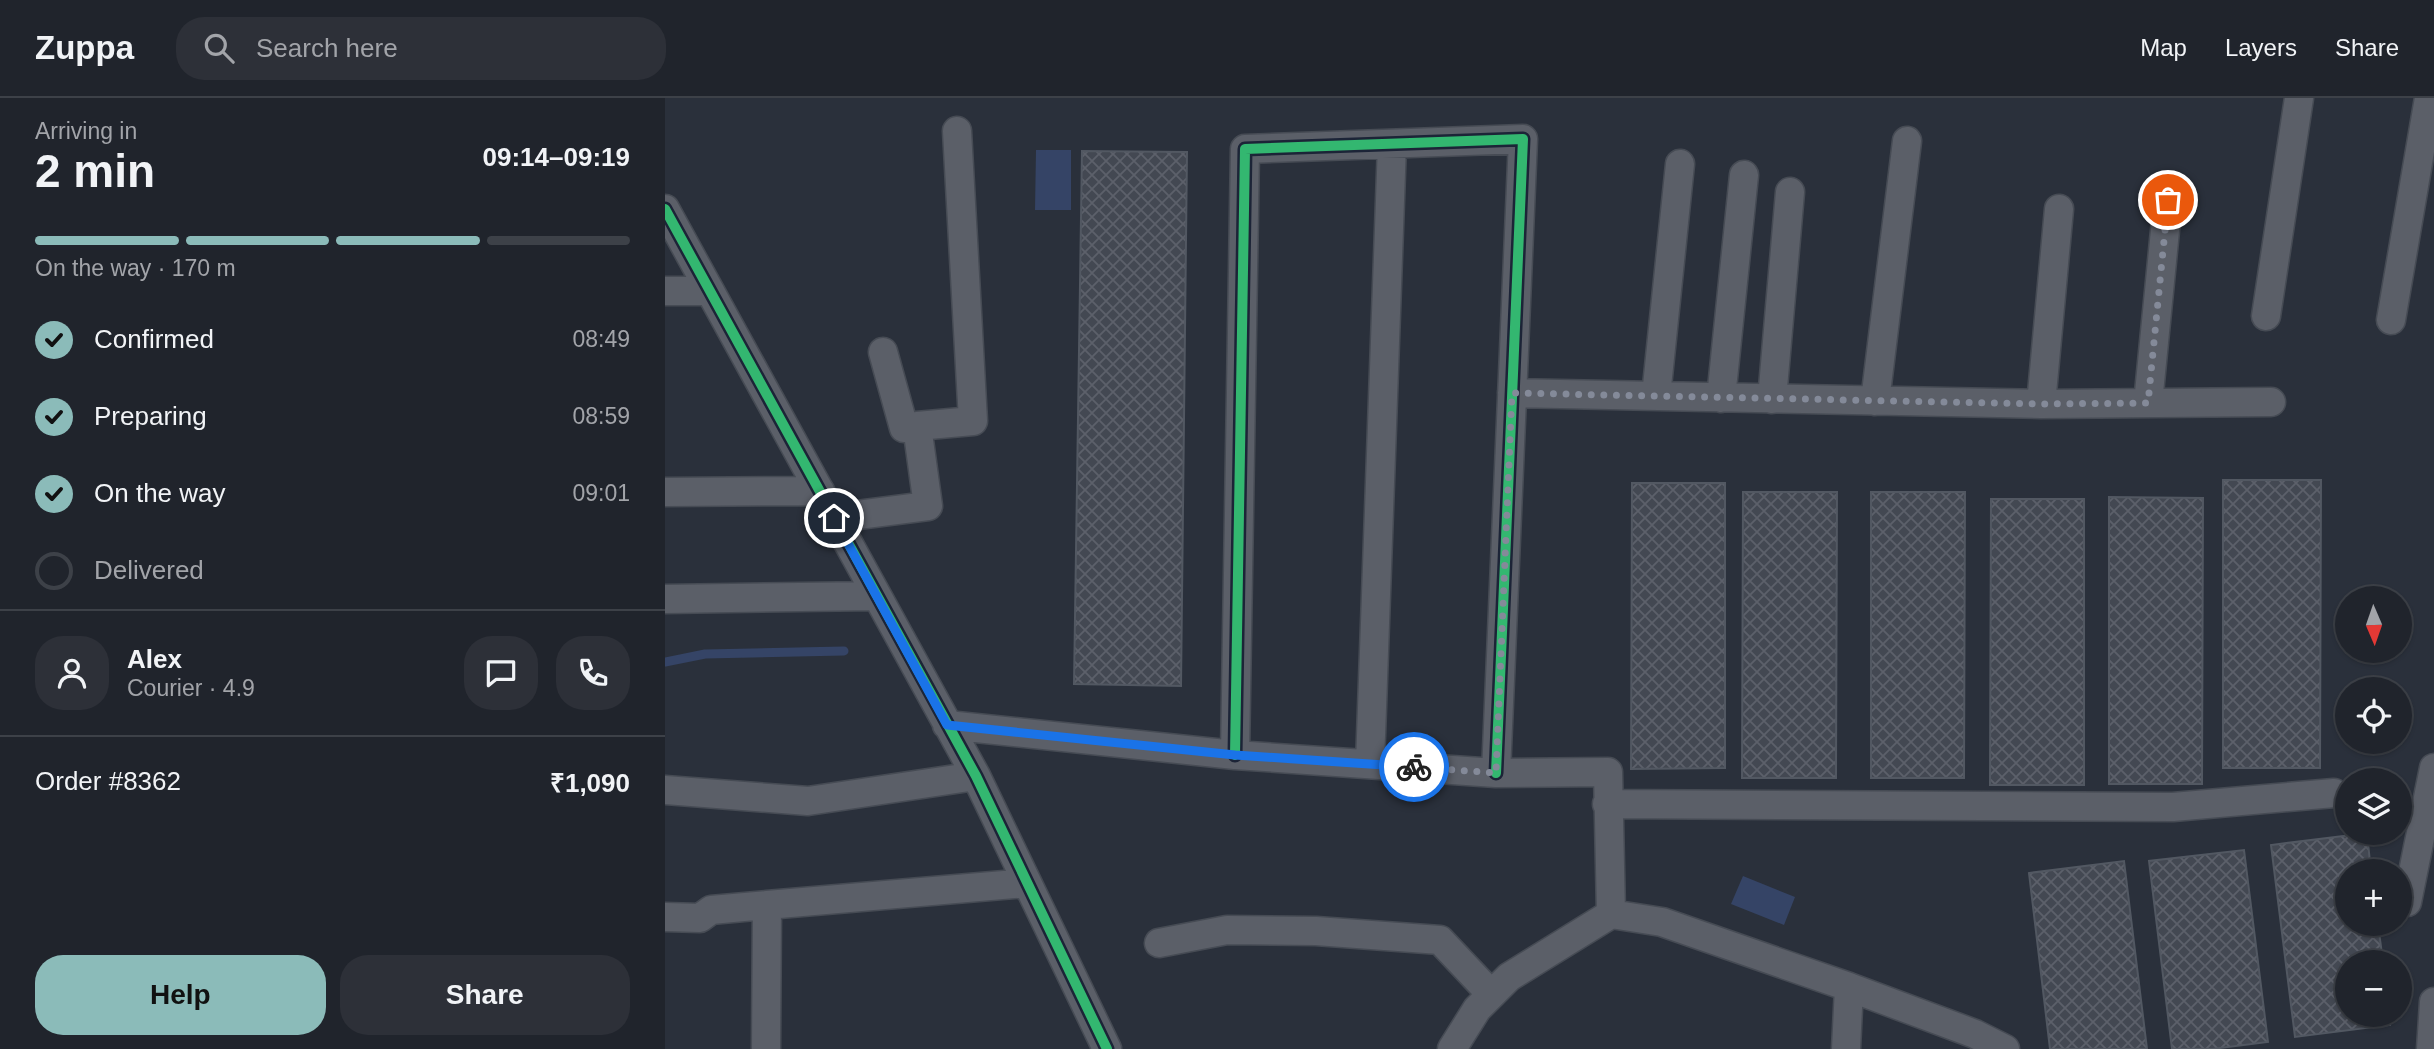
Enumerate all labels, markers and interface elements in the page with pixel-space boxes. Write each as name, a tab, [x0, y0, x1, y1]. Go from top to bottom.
search box	[176, 17, 666, 80]
text: Zuppa	[35, 29, 134, 66]
icon: search	[200, 29, 238, 67]
text: Search here	[256, 33, 398, 63]
text: Map	[2140, 34, 2187, 61]
text: Layers	[2225, 34, 2297, 61]
text: Share	[2335, 34, 2399, 61]
text: Arriving in	[35, 118, 137, 144]
text: 09:14–09:19	[483, 142, 630, 172]
text: 2 min	[35, 145, 155, 197]
pin	[2138, 170, 2198, 230]
icon: bag	[2149, 181, 2187, 219]
text: On the way · 170 m	[35, 255, 236, 281]
icon: check	[35, 321, 73, 359]
text: Confirmed	[94, 324, 214, 354]
text: 08:49	[572, 326, 630, 352]
icon: check	[35, 398, 73, 436]
text: Preparing	[94, 401, 207, 431]
text: 08:59	[572, 403, 630, 429]
icon: check	[35, 475, 73, 513]
text: On the way	[94, 478, 226, 508]
text: 09:01	[572, 480, 630, 506]
pin	[804, 488, 864, 548]
icon: home	[815, 499, 853, 537]
text: Delivered	[94, 555, 204, 585]
north arrow	[2335, 586, 2411, 663]
map controls	[2335, 586, 2412, 1027]
button: person	[35, 636, 109, 710]
button: chat	[464, 636, 538, 710]
button: phone	[556, 636, 630, 710]
text: Alex	[127, 644, 182, 674]
text: Courier · 4.9	[127, 675, 255, 701]
button: locate	[2335, 677, 2412, 754]
courier	[1379, 732, 1449, 802]
icon: bike	[1395, 748, 1433, 786]
text: Order #8362	[35, 766, 181, 796]
text: ₹1,090	[550, 768, 630, 798]
button: layers	[2335, 768, 2412, 845]
button: +	[2335, 859, 2412, 936]
button: −	[2335, 950, 2412, 1027]
button: Help	[35, 955, 326, 1035]
button: Share	[340, 955, 630, 1035]

